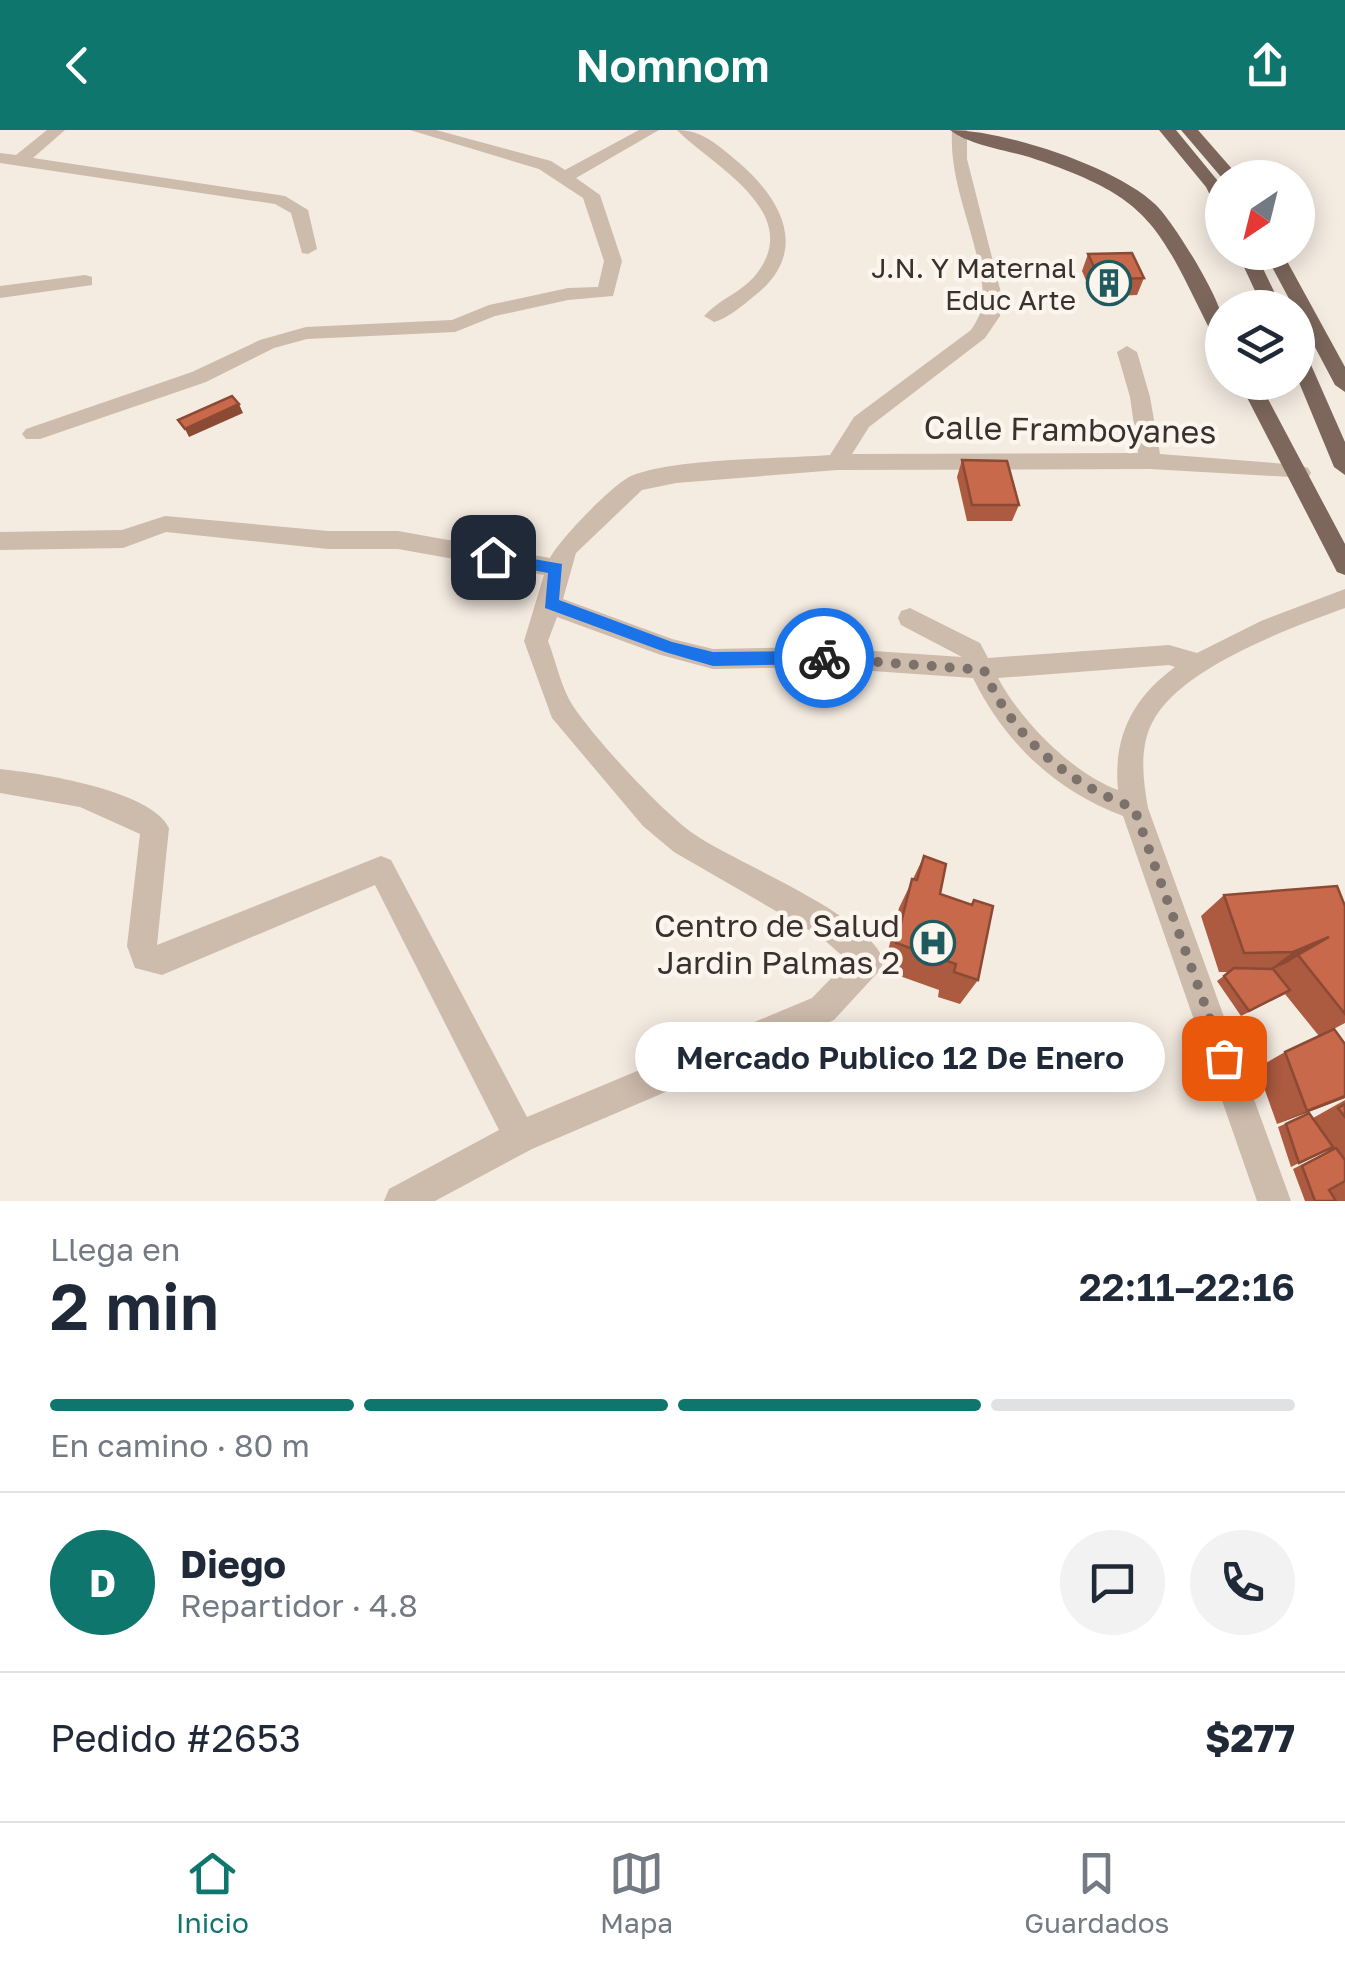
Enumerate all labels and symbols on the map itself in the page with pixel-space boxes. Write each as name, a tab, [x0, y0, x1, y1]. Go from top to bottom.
north arrow	[1205, 160, 1315, 270]
place label: J.N. Y Maternal Educ Arte	[871, 251, 1076, 316]
building icon: J.N. Y Maternal Educ Arte	[1086, 260, 1132, 306]
street label: Calle Framboyanes	[923, 407, 1217, 451]
pin	[451, 515, 536, 600]
courier	[774, 608, 874, 708]
place label: Centro de Salud Jardin Palmas 2	[654, 906, 900, 981]
hospital icon: Centro de Salud Jardin Palmas 2	[910, 920, 956, 966]
pin	[1182, 1016, 1267, 1101]
callout: Mercado Publico 12 De Enero	[634, 1023, 1164, 1093]

